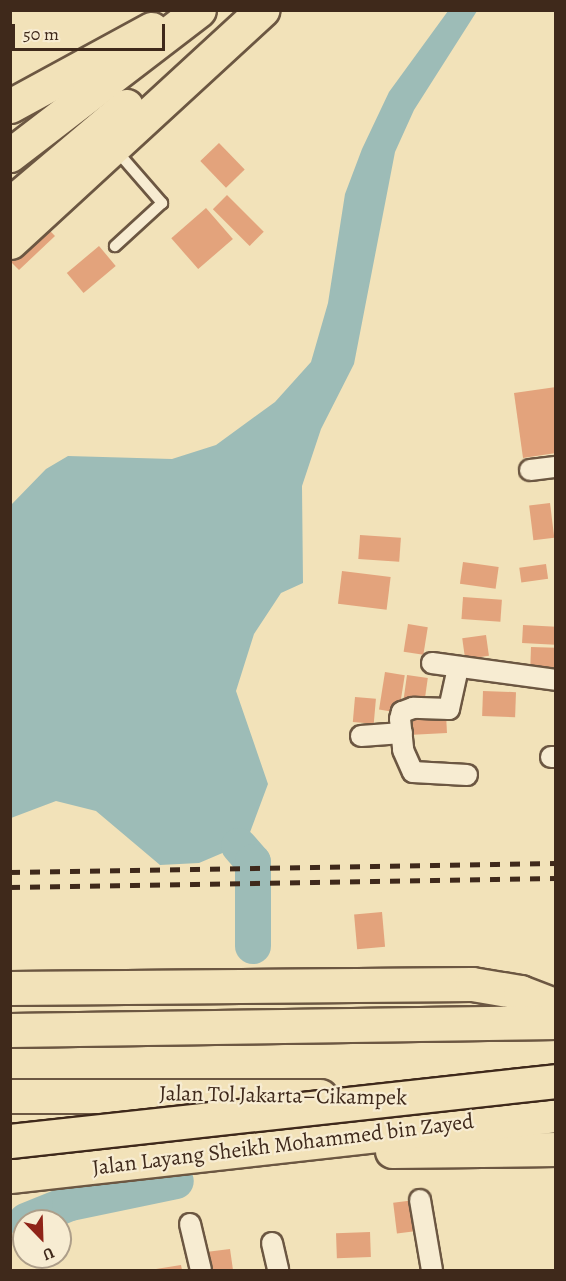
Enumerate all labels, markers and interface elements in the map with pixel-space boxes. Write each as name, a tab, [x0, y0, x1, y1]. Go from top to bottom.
scale bar	[15, 12, 168, 50]
text: 50 m	[23, 22, 59, 46]
street label: Jalan Tol Jakarta–Cikampek	[159, 1081, 407, 1111]
street label: Jalan Layang Sheikh Mohammed bin Zayed	[91, 1108, 475, 1182]
north arrow	[12, 1209, 72, 1269]
text: U	[39, 1242, 57, 1266]

